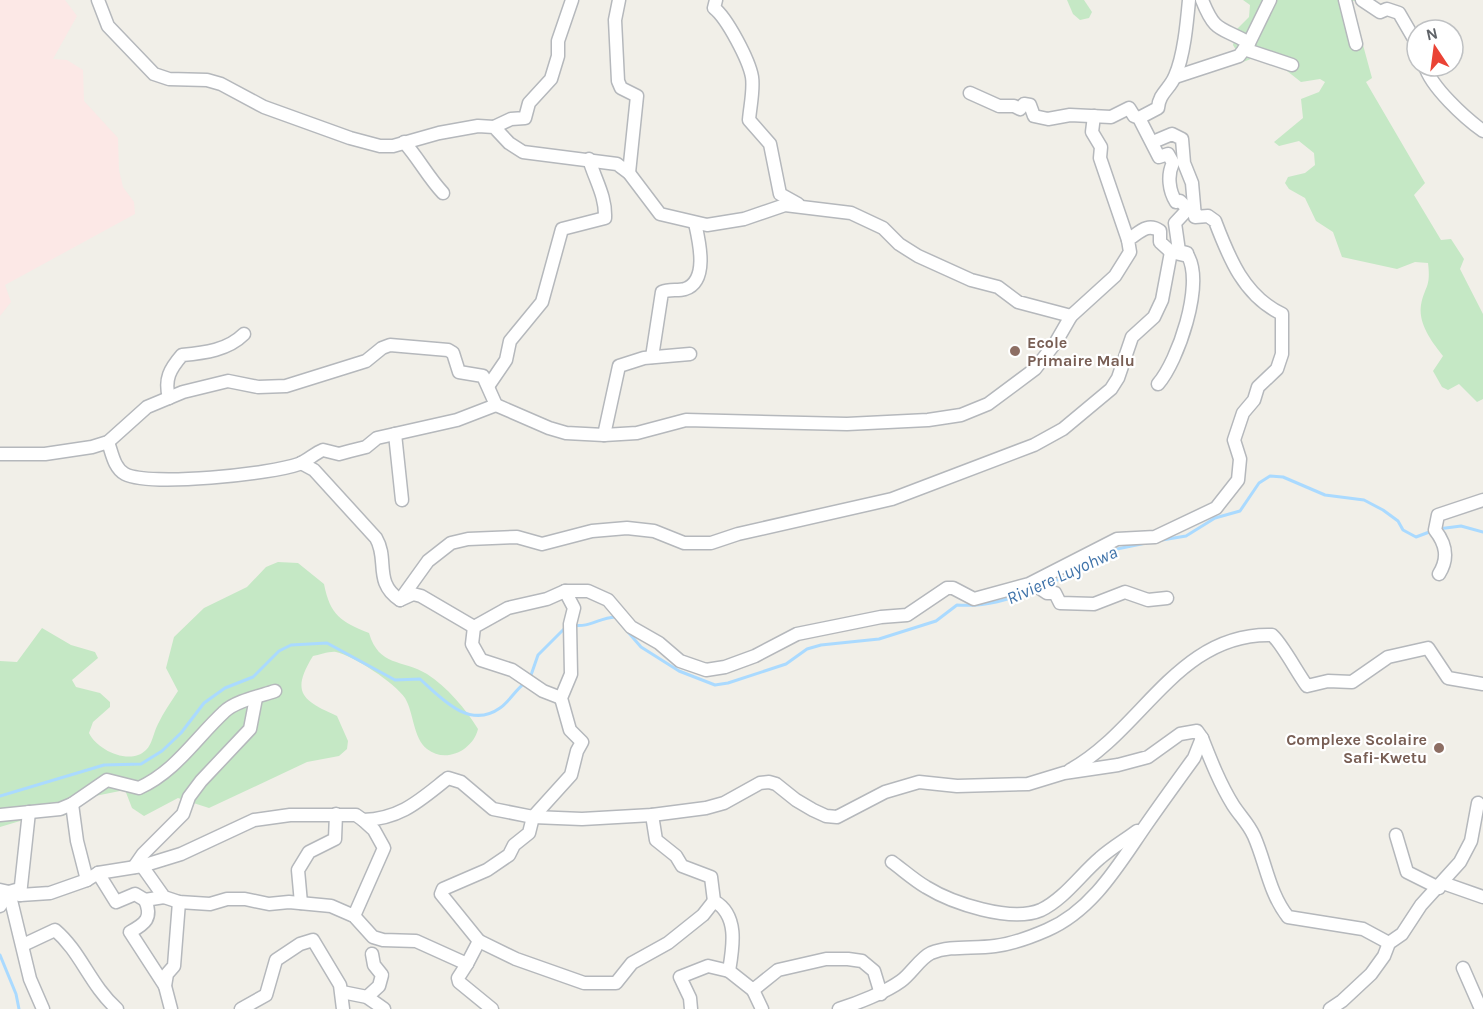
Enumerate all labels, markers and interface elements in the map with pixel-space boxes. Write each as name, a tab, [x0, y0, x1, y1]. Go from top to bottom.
north arrow	[1405, 18, 1465, 78]
text: N	[1424, 23, 1439, 44]
place label: Ecole Primaire Malu	[1027, 333, 1135, 370]
marker: Ecole Primaire Malu	[1008, 344, 1022, 358]
water label: Riviere Luyohwa	[1003, 541, 1121, 609]
place label: Complexe Scolaire Safi-Kwetu	[1286, 730, 1427, 767]
marker: Complexe Scolaire Safi-Kwetu	[1432, 741, 1446, 755]

